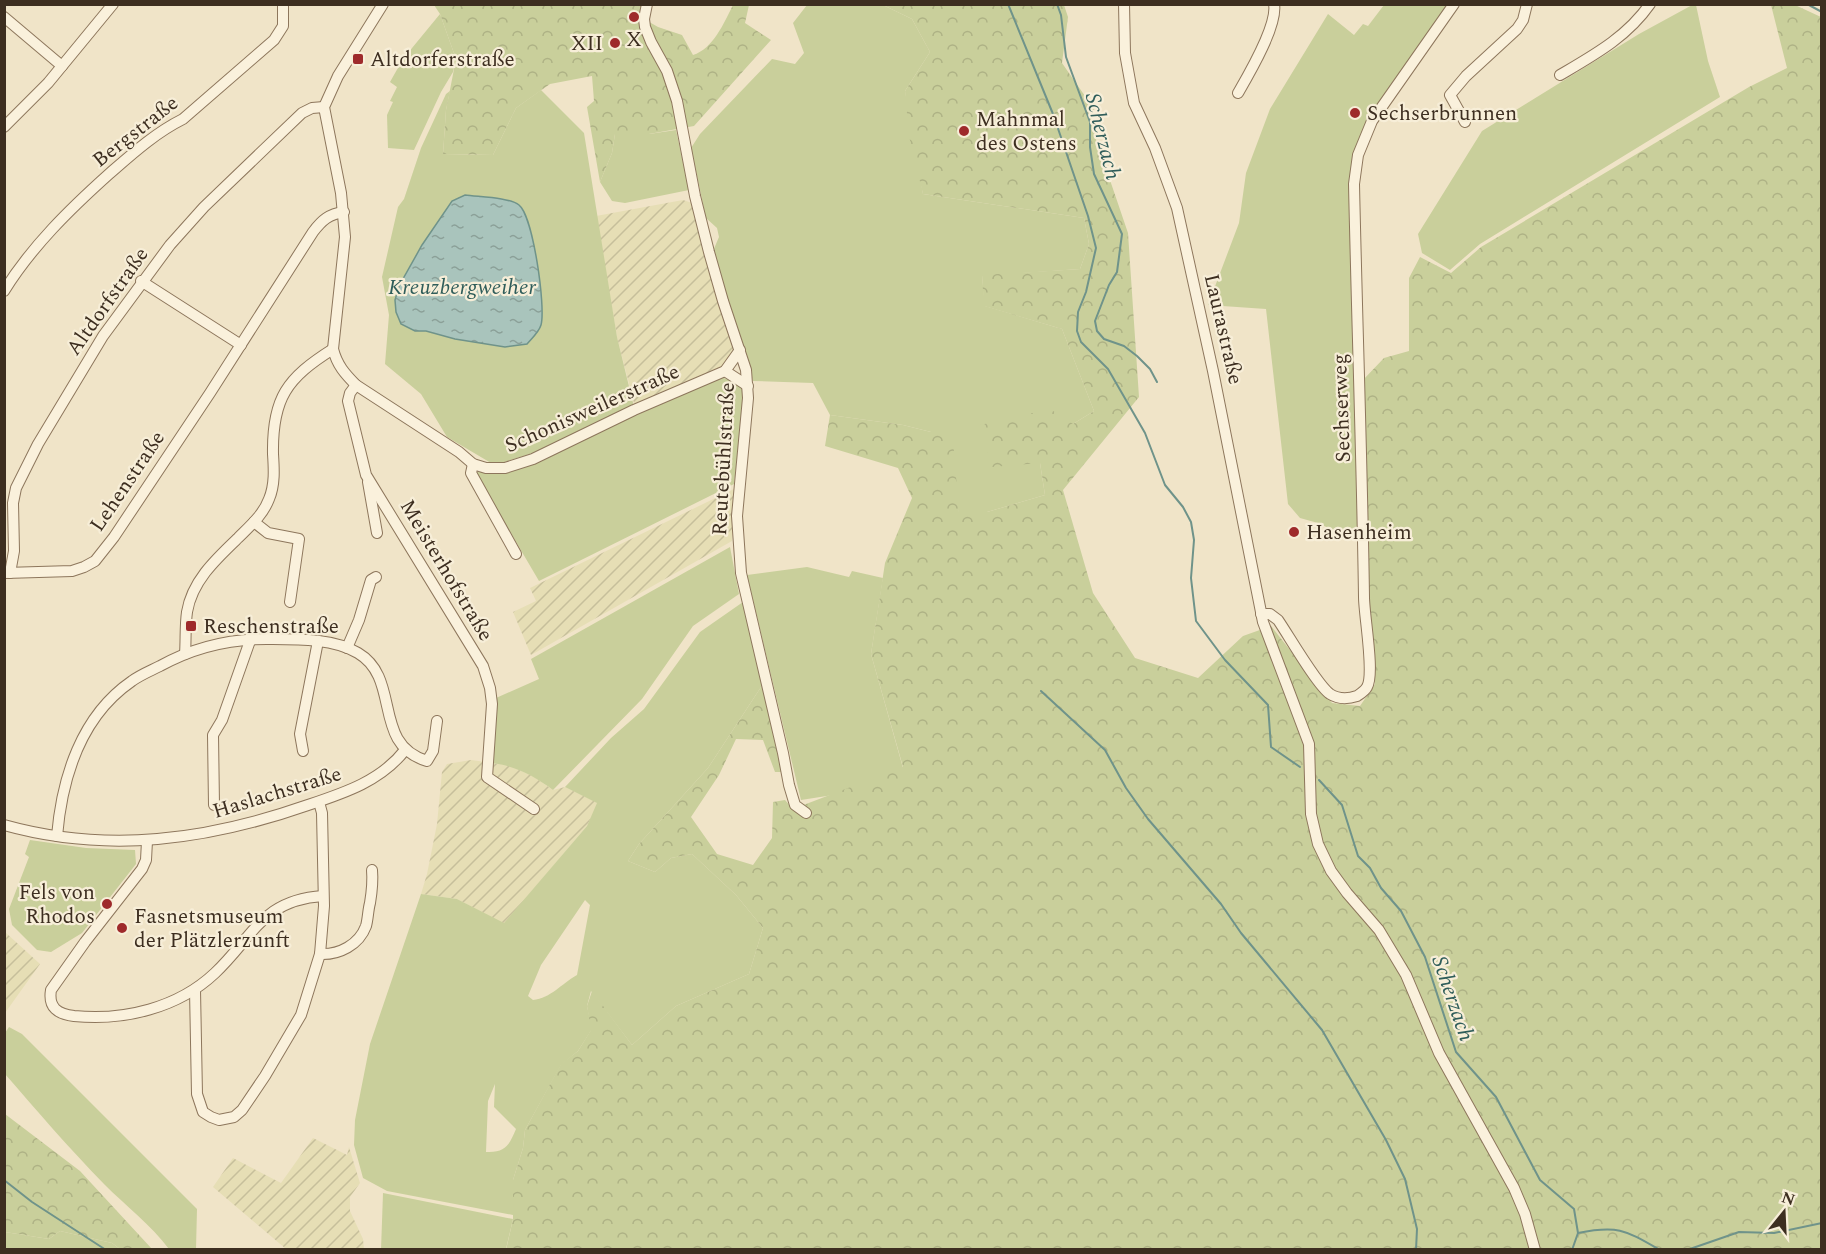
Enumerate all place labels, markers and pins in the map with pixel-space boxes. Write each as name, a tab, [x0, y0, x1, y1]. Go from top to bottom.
marker: X	[627, 10, 641, 24]
place label: X	[626, 24, 642, 56]
place label: XII	[571, 28, 603, 60]
marker: XII	[608, 36, 622, 50]
place label: Altdorferstraße	[370, 44, 515, 76]
marker: Altdorferstraße	[351, 52, 365, 66]
place label: Sechserbrunnen	[1367, 98, 1517, 130]
place label: Mahnmal des Ostens	[976, 104, 1077, 160]
marker: Sechserbrunnen	[1348, 106, 1362, 120]
marker: Mahnmal des Ostens	[957, 124, 971, 138]
place label: Hasenheim	[1306, 517, 1412, 549]
marker: Hasenheim	[1287, 525, 1301, 539]
place label: Reschenstraße	[203, 611, 339, 643]
marker: Reschenstraße	[184, 619, 198, 633]
place label: Fels von Rhodos	[18, 877, 95, 933]
marker: Fels von Rhodos	[100, 897, 114, 911]
place label: Fasnetsmuseum der Plätzlerzunft	[134, 901, 290, 957]
marker: Fasnetsmuseum der Plätzlerzunft	[115, 921, 129, 935]

